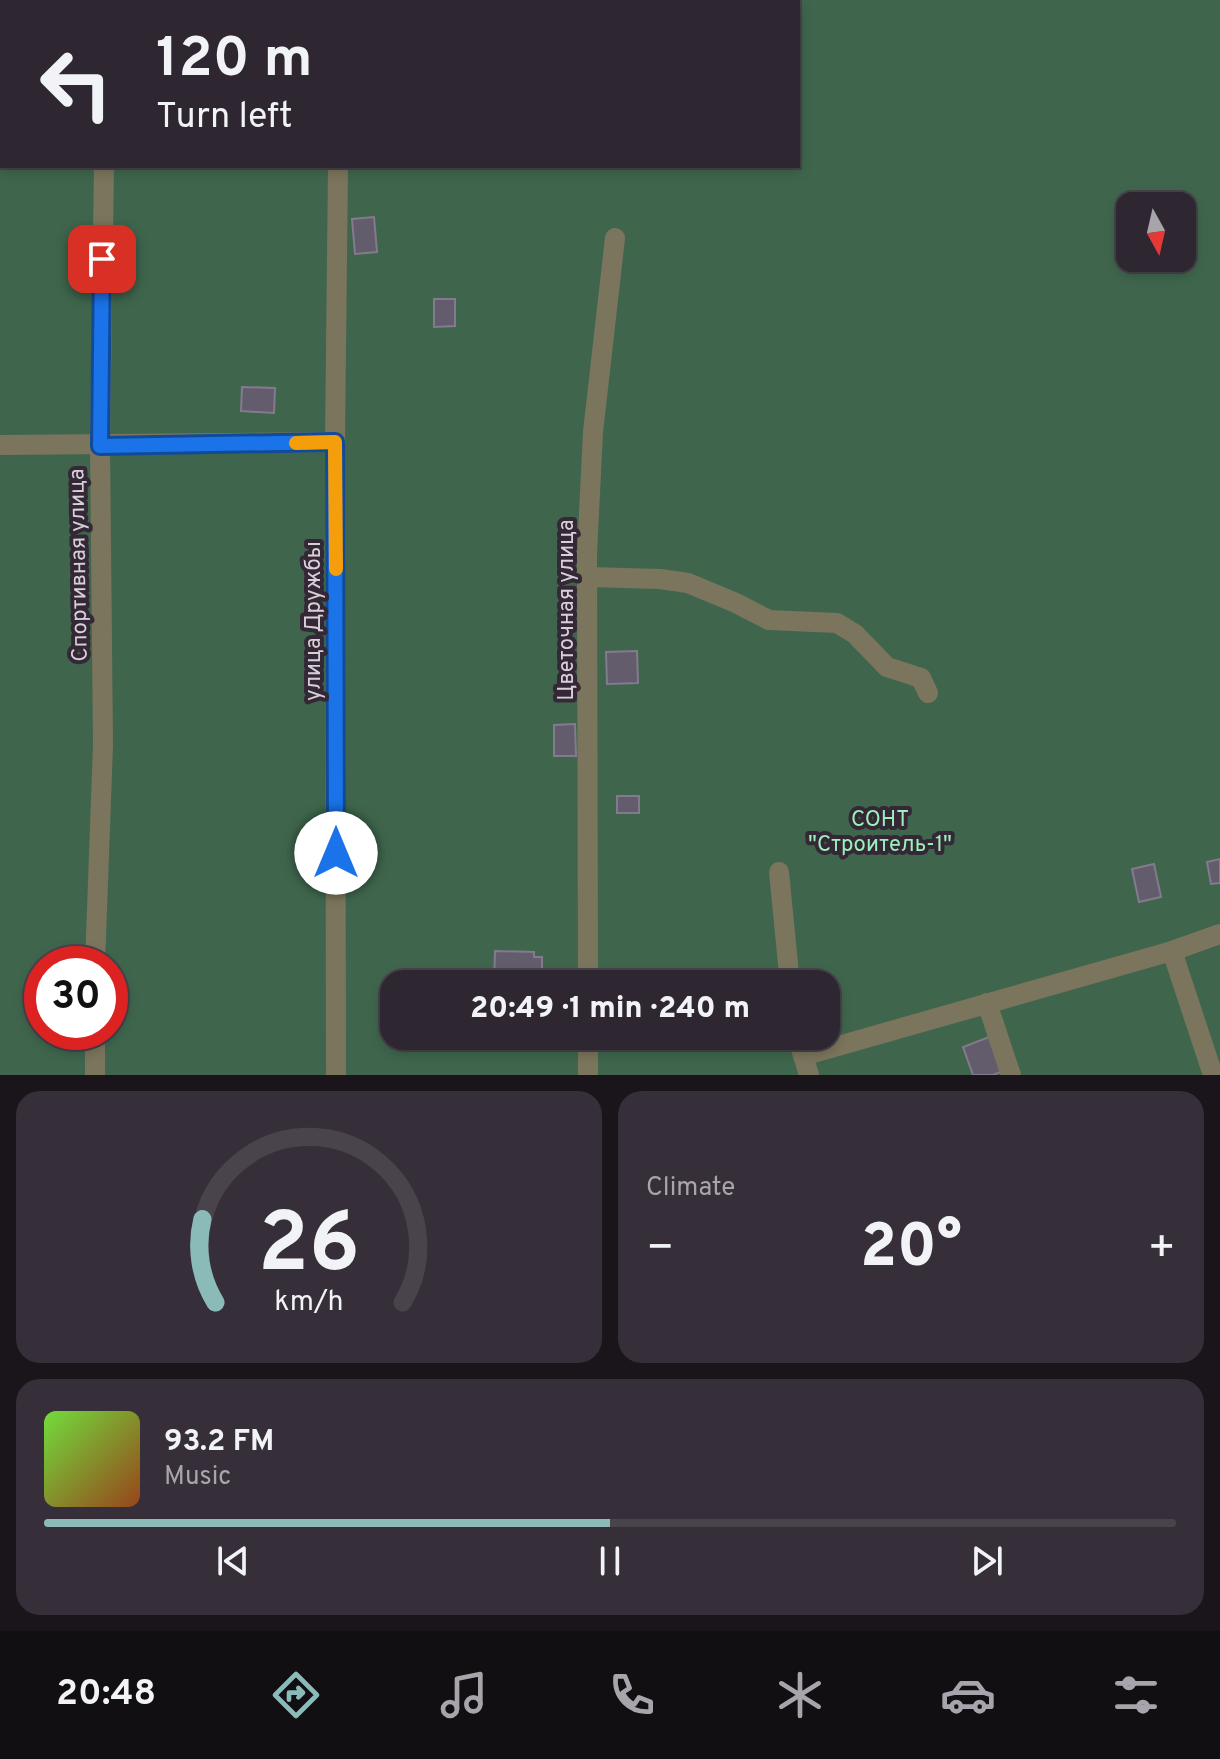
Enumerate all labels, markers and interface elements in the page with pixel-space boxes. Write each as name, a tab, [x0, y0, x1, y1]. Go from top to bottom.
text: 120 m	[156, 26, 313, 96]
icon: left	[24, 32, 128, 136]
text: Turn left	[156, 95, 293, 141]
north arrow	[1116, 192, 1196, 272]
map controls	[1116, 192, 1196, 272]
pin	[68, 225, 136, 293]
icon: arrive	[80, 237, 124, 281]
street label: Спортивная улица	[64, 468, 95, 662]
street label: Цветочная улица	[554, 519, 581, 701]
street label: улица Дружбы	[301, 541, 328, 701]
park label: СОНТ "Строитель-1"	[808, 807, 952, 859]
position arrow	[294, 811, 378, 895]
speed limit sign: 30	[24, 946, 128, 1050]
text: 20:49 · 1 min · 240 m	[470, 991, 750, 1028]
text: Climate	[646, 1172, 735, 1205]
text: 26	[258, 1196, 360, 1301]
text: 20°	[860, 1212, 962, 1288]
text: −	[646, 1222, 674, 1278]
text: +	[1148, 1222, 1176, 1278]
text: km/h	[274, 1285, 344, 1321]
text: 93.2 FM	[164, 1424, 274, 1461]
text: Music	[164, 1461, 231, 1494]
icon: previous	[211, 1539, 255, 1583]
icon: pause	[588, 1539, 632, 1583]
icon: next	[965, 1539, 1009, 1583]
icon: directions	[268, 1667, 324, 1723]
icon: music	[436, 1667, 492, 1723]
icon: phone	[604, 1667, 660, 1723]
icon: climate	[772, 1667, 828, 1723]
icon: car	[940, 1667, 996, 1723]
icon: filters	[1108, 1667, 1164, 1723]
text: 20:48	[56, 1672, 156, 1718]

